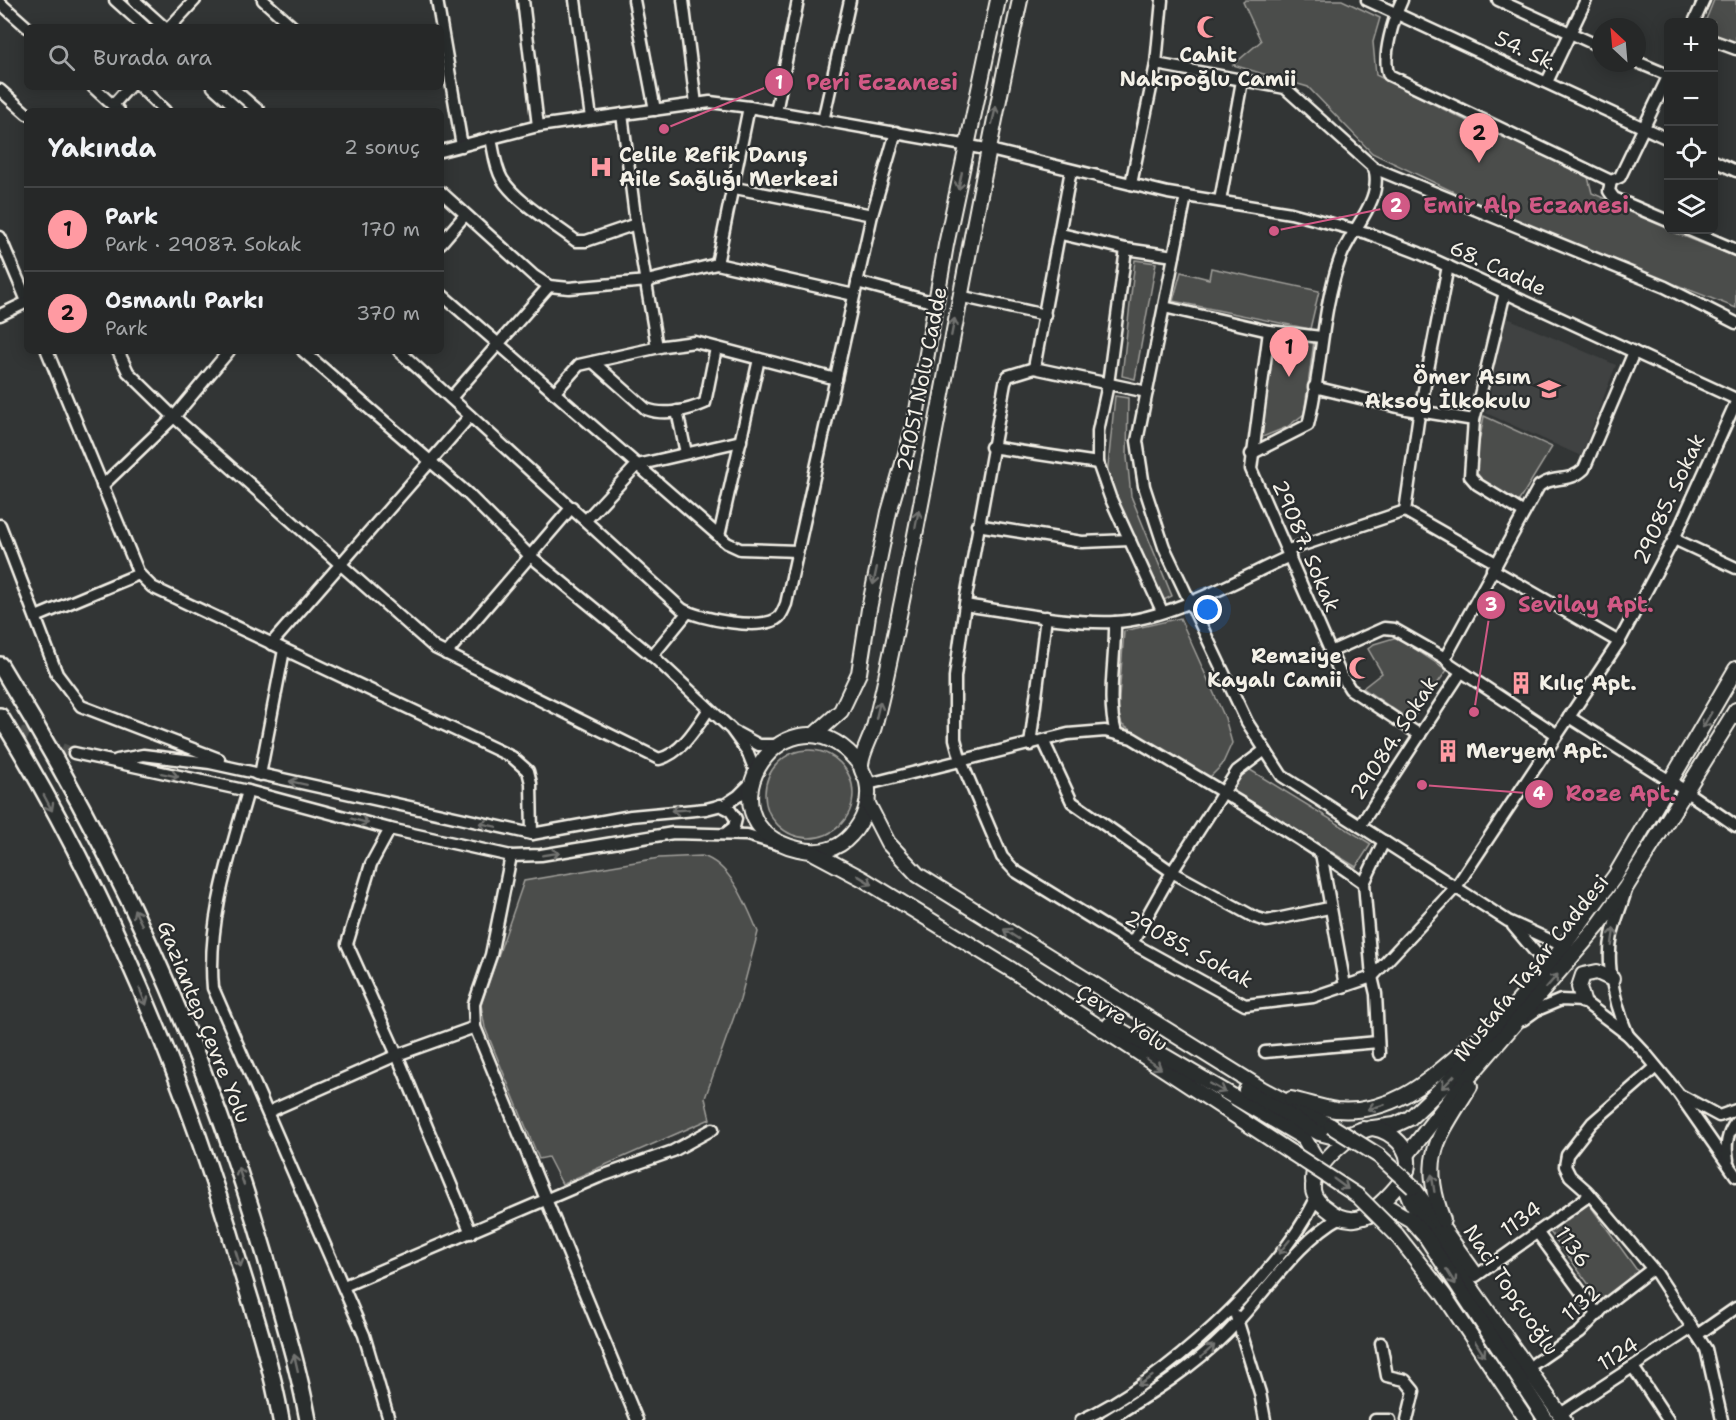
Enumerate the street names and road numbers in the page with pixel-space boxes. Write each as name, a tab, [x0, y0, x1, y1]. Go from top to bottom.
street label: 54. Sk.	[1490, 24, 1562, 78]
street label: 68. Cadde	[1445, 233, 1551, 303]
street label: 29051 Nolu Cadde	[890, 284, 954, 474]
street label: 29085. Sokak	[1626, 429, 1712, 569]
street label: 29087. Sokak	[1266, 476, 1346, 616]
street label: 29084. Sokak	[1343, 671, 1445, 805]
street label: Mustafa Taşar Caddesi	[1447, 869, 1615, 1067]
street label: 29085. Sokak	[1120, 903, 1258, 995]
street label: Gaziantep Çevre Yolu	[151, 917, 257, 1127]
street label: Çevre Yolu	[1071, 978, 1173, 1058]
street label: 1134	[1495, 1195, 1547, 1243]
street label: Naci Topçuoğlu	[1457, 1219, 1565, 1361]
street label: 1136	[1549, 1221, 1597, 1273]
street label: 1132	[1555, 1278, 1607, 1328]
street label: 1124	[1592, 1330, 1644, 1378]

